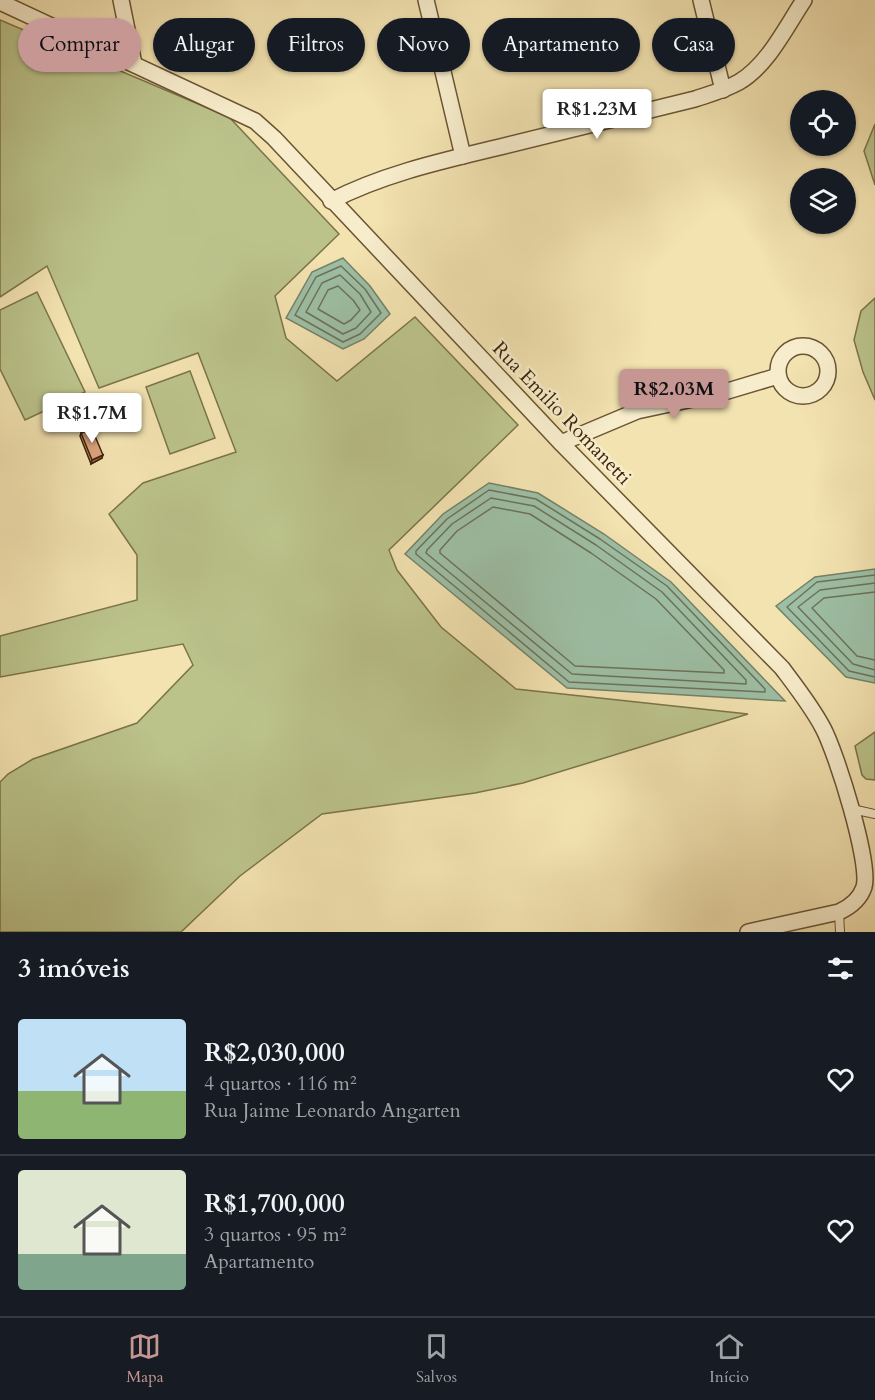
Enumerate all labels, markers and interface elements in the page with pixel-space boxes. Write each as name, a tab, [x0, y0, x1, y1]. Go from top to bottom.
chip: Comprar	[18, 18, 141, 72]
chip: Alugar	[153, 18, 255, 72]
chip: Filtros	[267, 18, 365, 72]
chip: Novo	[377, 18, 470, 72]
chip: Apartamento	[482, 18, 640, 72]
chip: Casa	[652, 18, 735, 72]
pin: R$1.23M	[542, 89, 652, 140]
map controls	[790, 90, 856, 234]
button: locate	[790, 90, 856, 156]
text: R$1.23M	[557, 95, 637, 122]
button: layers	[790, 168, 856, 234]
street label: Rua Emilio Romanetti	[486, 335, 638, 491]
pin: R$2.03M	[619, 369, 729, 420]
text: R$2.03M	[634, 375, 714, 402]
pin: R$1.7M	[43, 393, 141, 444]
text: R$1.7M	[57, 399, 127, 426]
text: 3 imóveis	[18, 951, 130, 986]
icon: filters	[824, 952, 857, 985]
text: R$2,030,000	[204, 1035, 345, 1070]
icon: home	[66, 1043, 138, 1115]
icon: heart	[824, 1063, 857, 1096]
text: 4 quartos · 116 m²	[204, 1070, 357, 1097]
text: Rua Jaime Leonardo Angarten	[204, 1097, 461, 1124]
text: R$1,700,000	[204, 1186, 345, 1221]
icon: home	[66, 1194, 138, 1266]
icon: heart	[824, 1214, 857, 1247]
text: 3 quartos · 95 m²	[204, 1221, 346, 1248]
text: Apartamento	[204, 1248, 314, 1275]
tab: Mapa	[126, 1330, 164, 1388]
tab: Salvos	[416, 1330, 457, 1388]
tab: Início	[709, 1330, 749, 1388]

